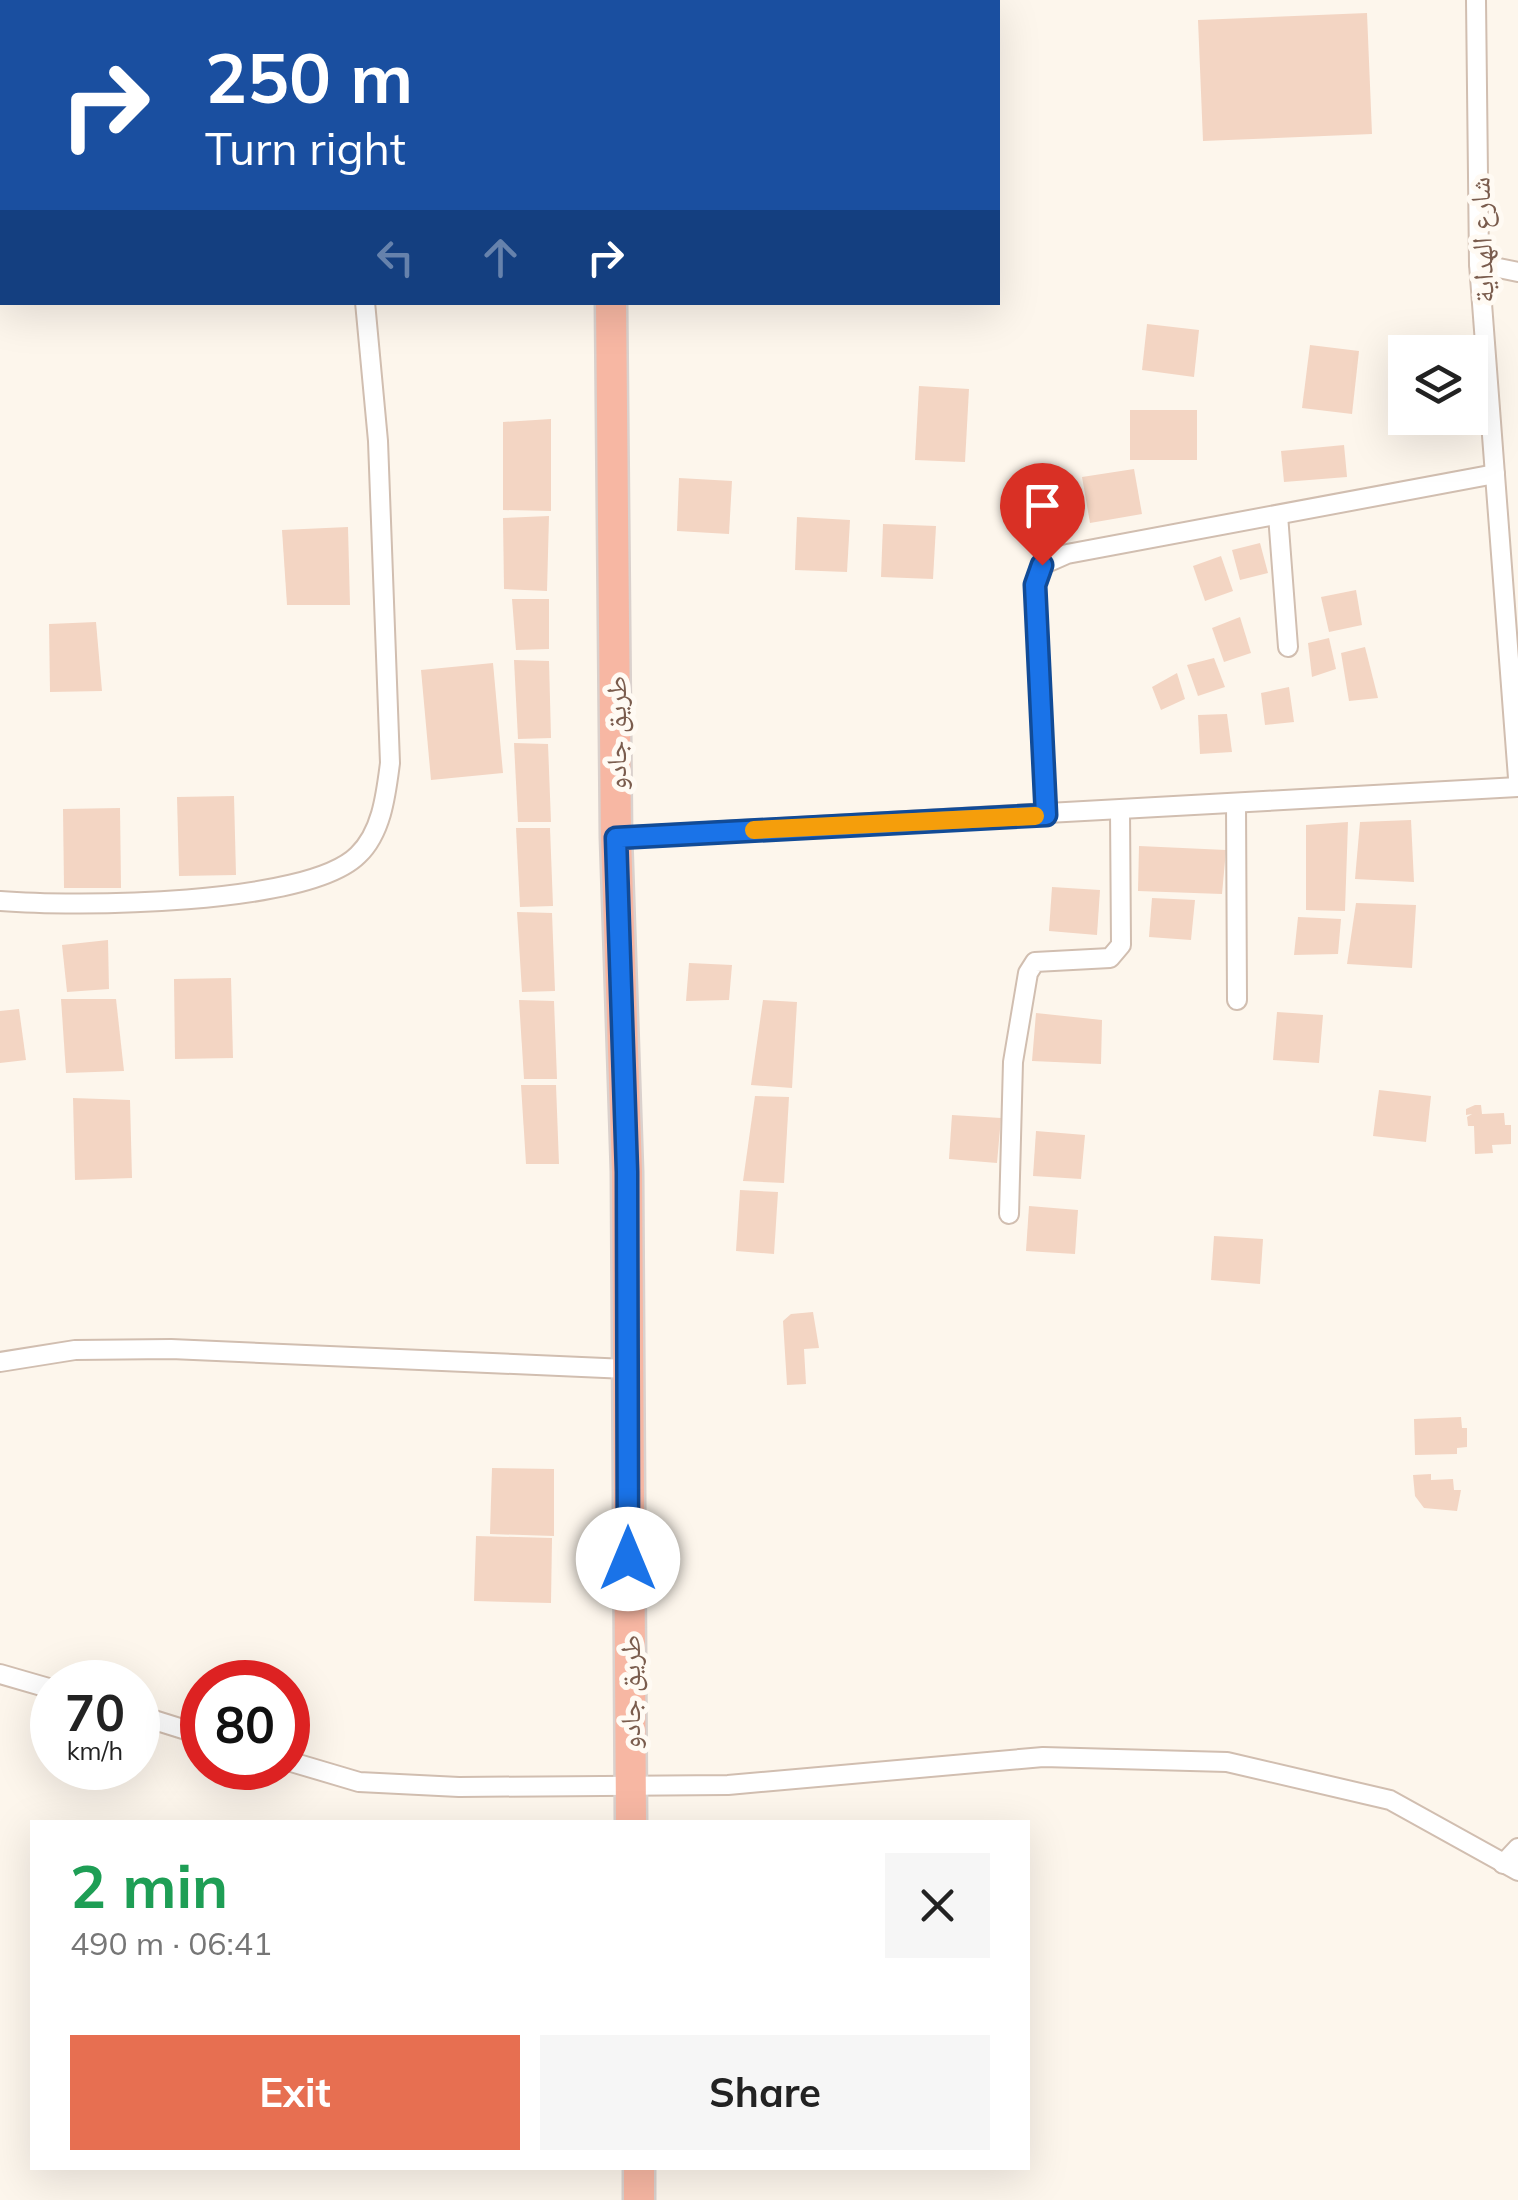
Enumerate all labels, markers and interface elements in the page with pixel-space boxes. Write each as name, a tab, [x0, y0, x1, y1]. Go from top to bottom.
text: 250 m	[205, 33, 413, 121]
icon: right	[40, 40, 170, 170]
text: Turn right	[205, 120, 406, 176]
street label: شارع الهداية	[1461, 176, 1502, 304]
icon: left	[368, 230, 423, 285]
icon: ahead	[473, 230, 528, 285]
icon: right	[578, 230, 633, 285]
map controls	[1388, 335, 1488, 435]
button: layers	[1388, 335, 1488, 435]
pin	[1000, 463, 1085, 566]
icon: arrive	[1015, 478, 1070, 533]
street label: طريق جادو	[598, 676, 634, 790]
position arrow	[576, 1507, 680, 1611]
street label: طريق جادو	[612, 1635, 648, 1749]
speed limit sign: 80	[180, 1660, 310, 1790]
text: 70	[65, 1681, 125, 1744]
text: km/h	[67, 1735, 123, 1766]
text: 2 min	[70, 1848, 228, 1923]
button: close	[885, 1853, 990, 1958]
text: 490 m · 06:41	[70, 1923, 272, 1963]
button: Exit	[70, 2035, 520, 2150]
button: Share	[540, 2035, 990, 2150]

